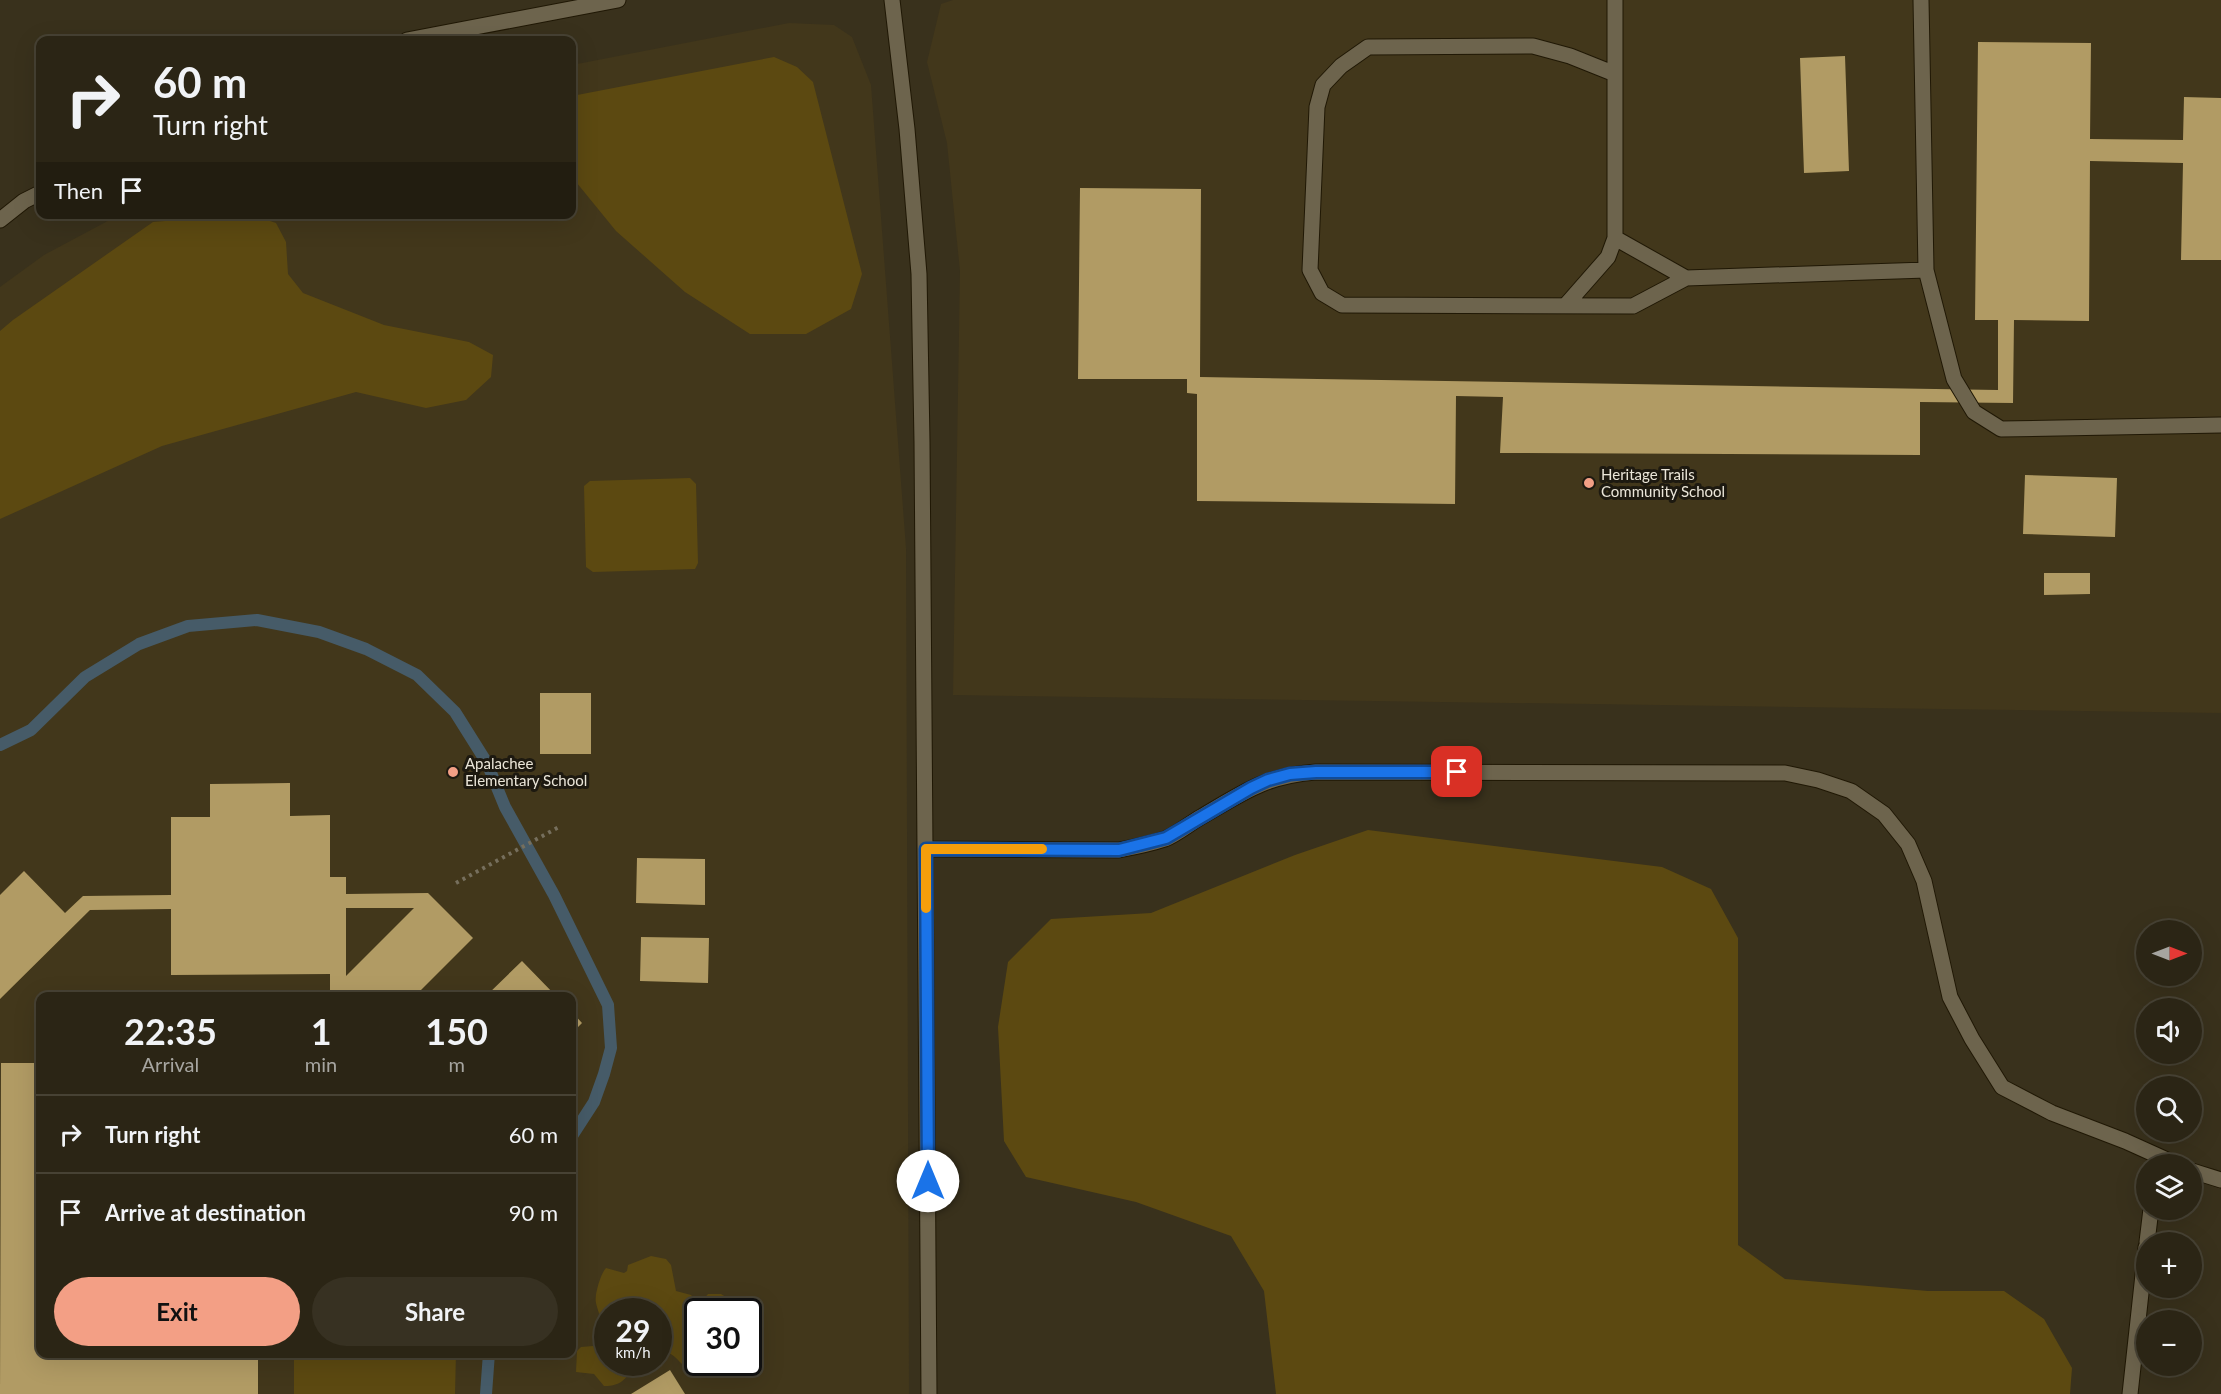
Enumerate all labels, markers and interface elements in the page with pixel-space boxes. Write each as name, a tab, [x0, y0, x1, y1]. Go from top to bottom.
text: 60 m	[153, 57, 247, 107]
icon: right	[54, 60, 132, 138]
text: Turn right	[153, 108, 268, 141]
icon: arrive	[115, 174, 148, 207]
text: Then	[54, 177, 103, 204]
place label: Heritage Trails Community School	[1601, 465, 1725, 500]
marker: Heritage Trails Community School	[1582, 476, 1596, 490]
pin	[1431, 746, 1482, 797]
place label: Apalachee Elementary School	[465, 754, 587, 789]
icon: arrive	[1440, 755, 1473, 788]
marker: Apalachee Elementary School	[446, 765, 460, 779]
north arrow	[2136, 920, 2202, 986]
map controls	[2136, 920, 2202, 1376]
button: sound	[2136, 998, 2202, 1064]
text: 22:35	[124, 1009, 217, 1053]
text: 1	[311, 1009, 332, 1053]
text: 150	[425, 1009, 488, 1053]
text: Arrival	[142, 1052, 199, 1076]
text: min	[305, 1052, 337, 1076]
text: m	[448, 1052, 465, 1076]
button: search	[2136, 1076, 2202, 1142]
icon: right	[54, 1118, 87, 1151]
text: Turn right	[105, 1121, 200, 1148]
text: 60 m	[509, 1121, 558, 1148]
position arrow	[896, 1149, 960, 1213]
button: layers	[2136, 1154, 2202, 1220]
icon: arrive	[54, 1196, 87, 1229]
text: Arrive at destination	[105, 1199, 306, 1226]
text: 90 m	[509, 1199, 558, 1226]
button: +	[2136, 1232, 2202, 1298]
button: Exit	[54, 1277, 300, 1346]
button: Share	[312, 1277, 558, 1346]
speed limit sign: 30	[684, 1298, 762, 1376]
button: −	[2136, 1310, 2202, 1376]
text: 29	[616, 1312, 650, 1348]
text: km/h	[615, 1343, 651, 1361]

